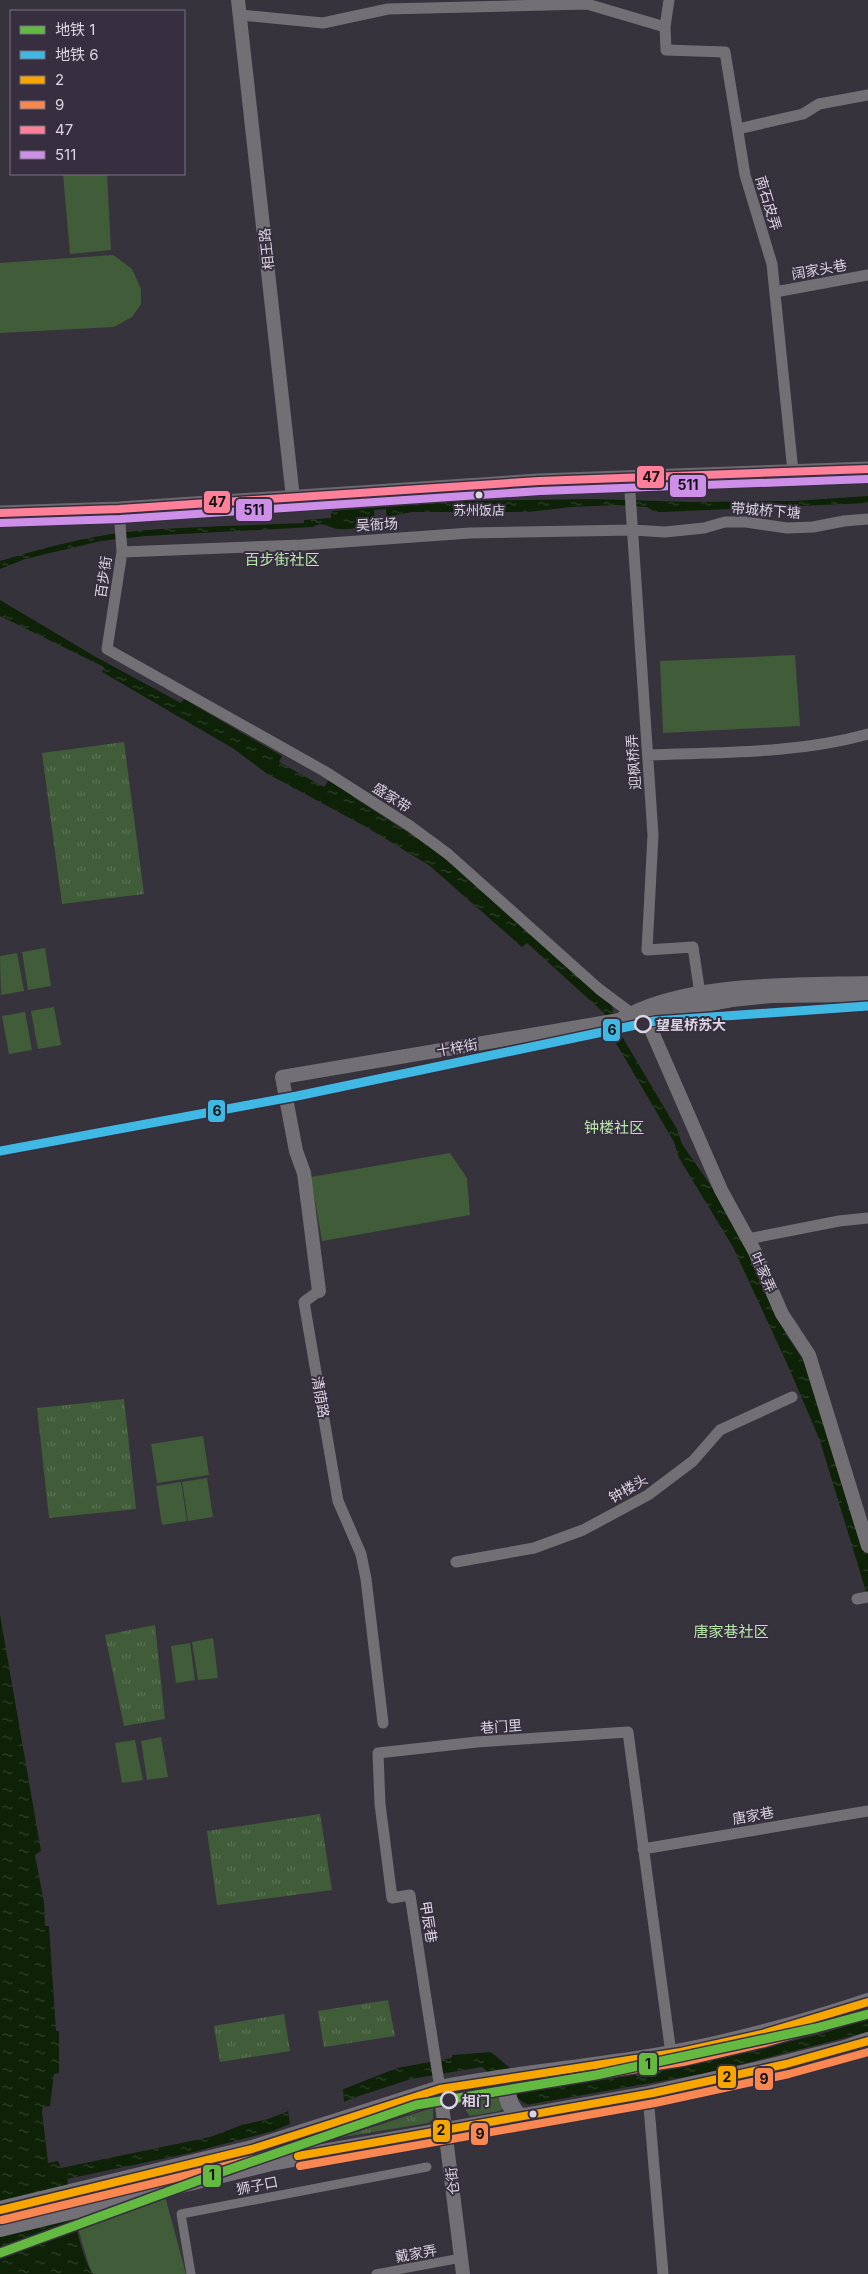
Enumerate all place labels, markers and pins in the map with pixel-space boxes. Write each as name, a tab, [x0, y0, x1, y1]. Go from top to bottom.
marker: 苏州饭店	[474, 490, 484, 500]
place label: 苏州饭店	[453, 502, 505, 518]
marker: 望星桥苏大	[634, 1015, 652, 1033]
place label: 望星桥苏大	[656, 1016, 726, 1033]
marker: 相门	[440, 2091, 458, 2109]
place label: 相门	[462, 2092, 490, 2109]
unlabelled marker	[528, 2109, 538, 2119]

